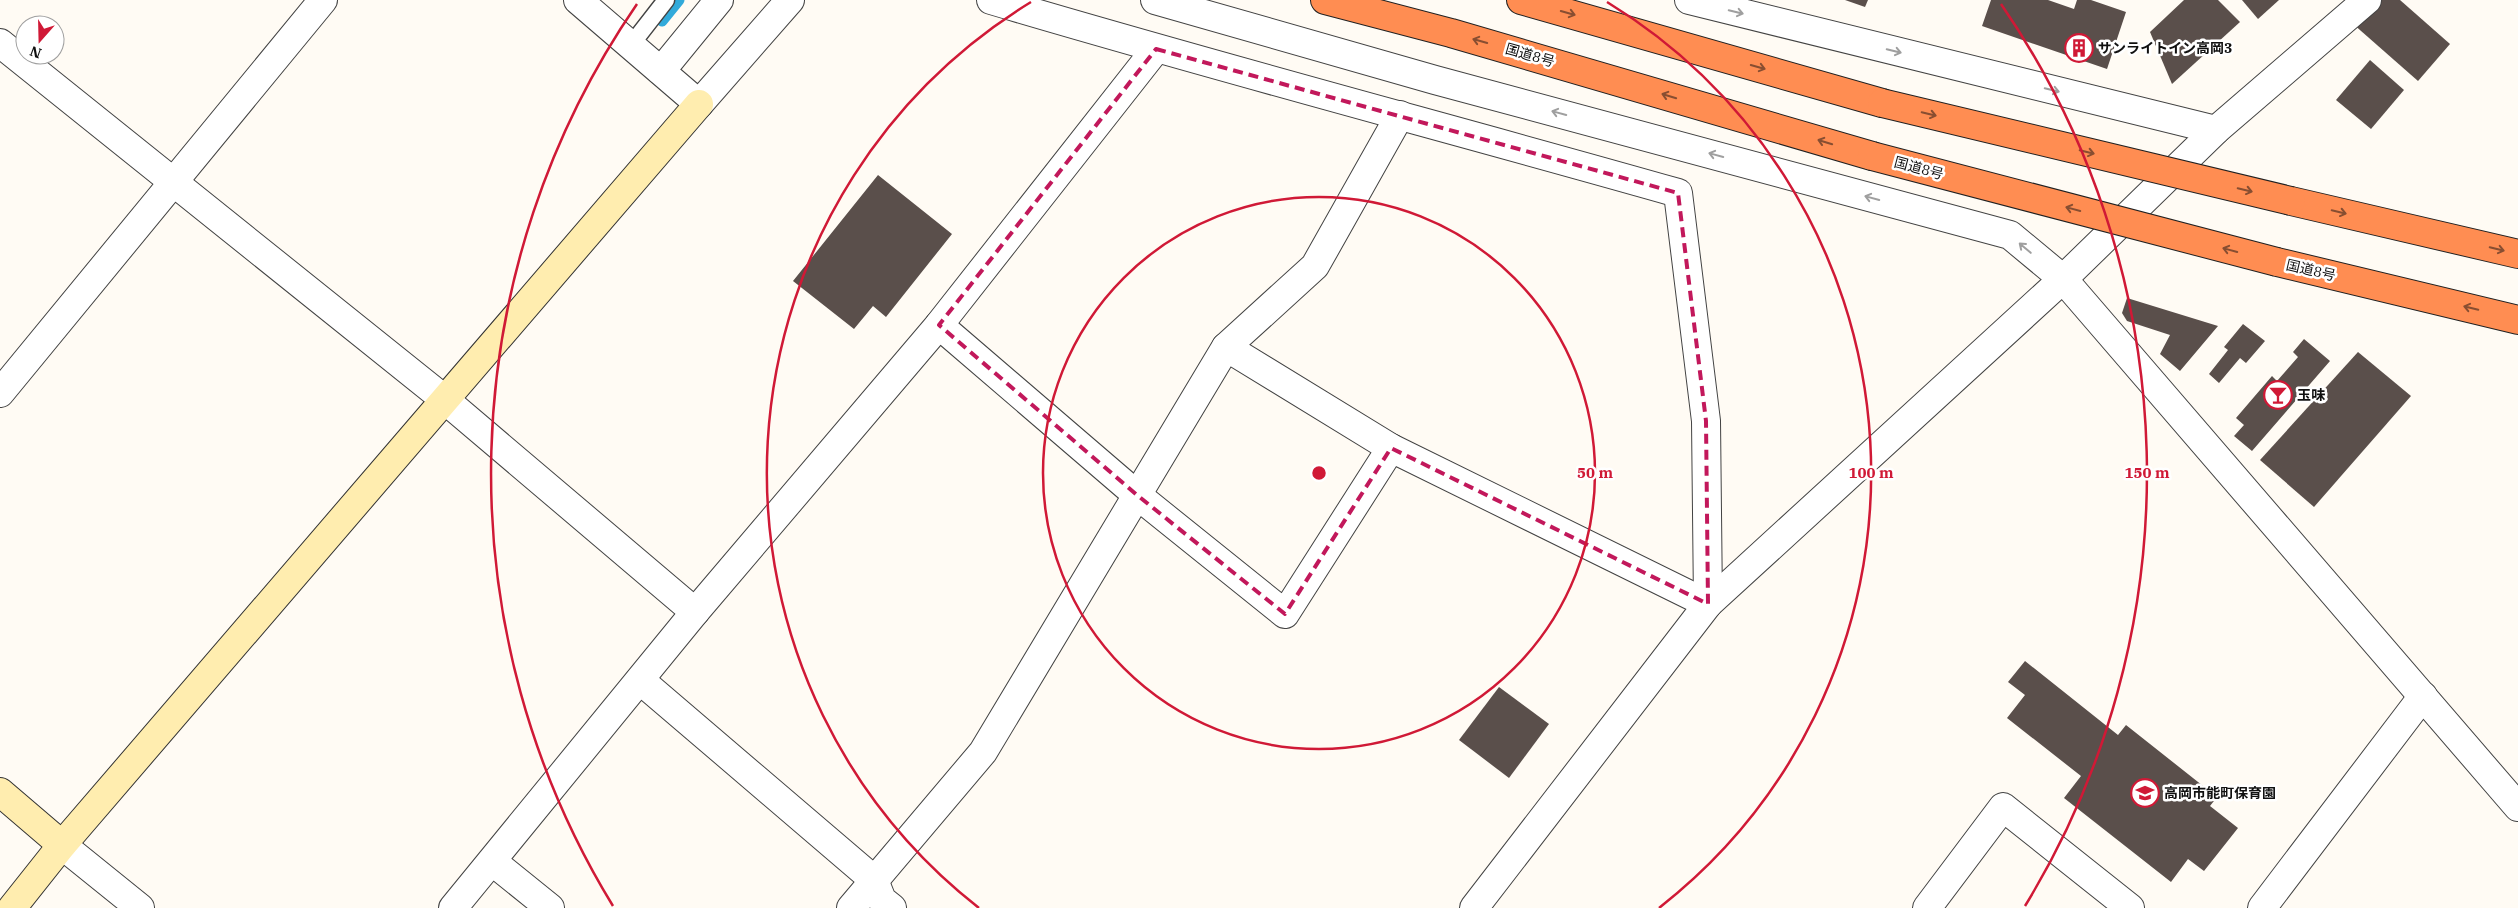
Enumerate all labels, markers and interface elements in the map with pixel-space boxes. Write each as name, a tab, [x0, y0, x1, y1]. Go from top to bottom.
one-way arrow	[1728, 8, 1744, 17]
one-way arrow	[1560, 9, 1576, 19]
north arrow	[15, 15, 65, 65]
building icon: サンライトイン高岡3	[2064, 33, 2094, 63]
one-way arrow	[1472, 35, 1488, 45]
street label: 国道8号	[1503, 39, 1557, 71]
place label: サンライトイン高岡3	[2098, 39, 2232, 57]
text: N	[27, 42, 44, 63]
one-way arrow	[1886, 47, 1902, 56]
one-way arrow	[1750, 63, 1766, 73]
one-way arrow	[2043, 86, 2059, 95]
one-way arrow	[1662, 90, 1678, 100]
one-way arrow	[1551, 108, 1567, 117]
one-way arrow	[1921, 110, 1937, 119]
one-way arrow	[1818, 137, 1834, 146]
one-way arrow	[2079, 148, 2095, 157]
one-way arrow	[1708, 150, 1724, 160]
street label: 国道8号	[1892, 153, 1946, 183]
one-way arrow	[2237, 186, 2253, 195]
one-way arrow	[1865, 192, 1881, 202]
one-way arrow	[2065, 203, 2081, 213]
one-way arrow	[2330, 208, 2346, 217]
one-way arrow	[2019, 242, 2032, 253]
one-way arrow	[2222, 245, 2238, 254]
one-way arrow	[2488, 245, 2504, 254]
street label: 国道8号	[2284, 256, 2338, 284]
one-way arrow	[2463, 303, 2479, 312]
bar icon: 玉味	[2263, 380, 2293, 410]
place label: 玉味	[2297, 386, 2326, 404]
text: 50 m	[1577, 463, 1613, 482]
text: 100 m	[1848, 463, 1894, 482]
text: 150 m	[2124, 463, 2170, 482]
centre of rings	[1310, 464, 1328, 482]
school or university icon: 高岡市能町保育園	[2130, 778, 2160, 808]
place label: 高岡市能町保育園	[2164, 784, 2276, 802]

